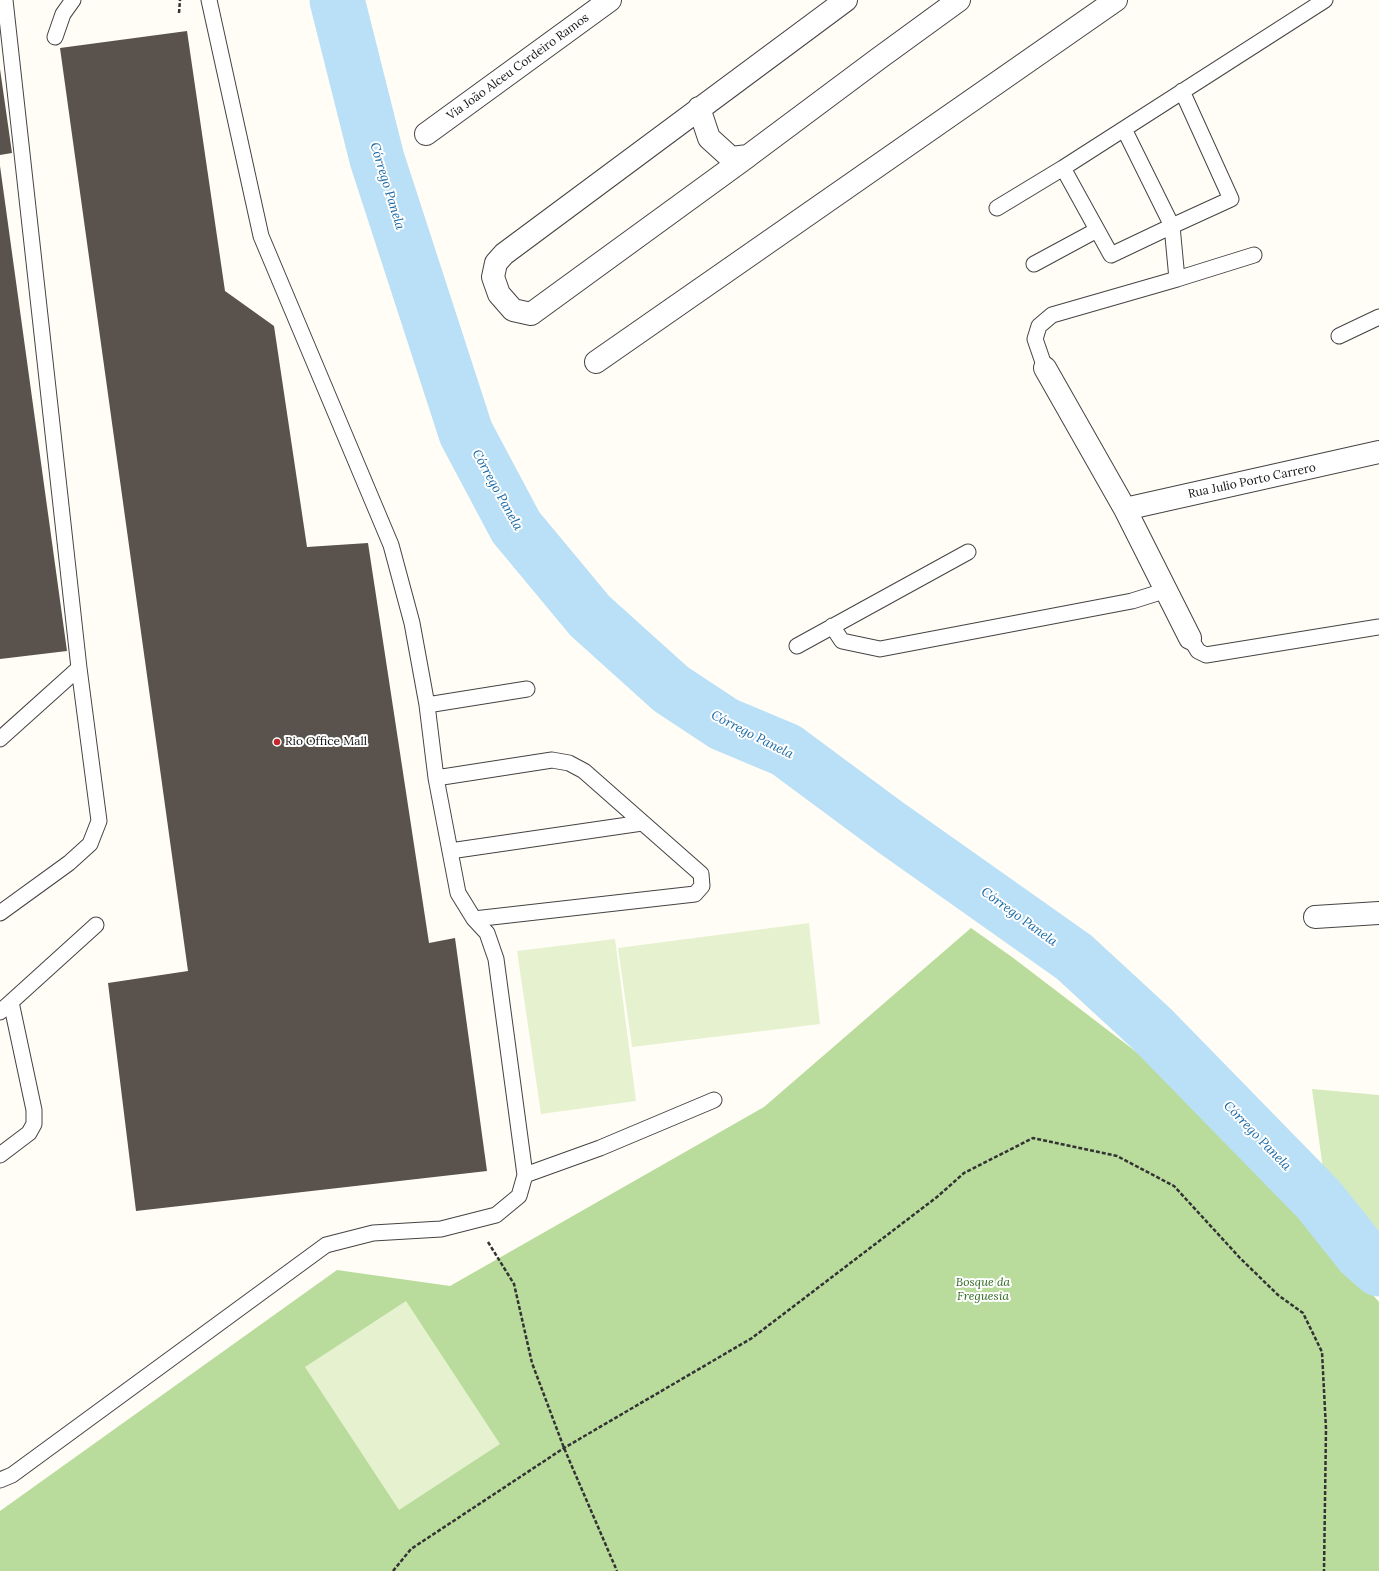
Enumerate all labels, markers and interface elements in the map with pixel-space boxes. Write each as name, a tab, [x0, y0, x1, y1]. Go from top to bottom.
street label: Via João Alceu Cordeiro Ramos	[444, 11, 592, 123]
water label: Córrego Panela	[366, 141, 408, 231]
water label: Córrego Panela	[468, 447, 526, 533]
street label: Rua Julio Porto Carrero	[1187, 460, 1317, 502]
water label: Córrego Panela	[708, 708, 796, 762]
place label: Rio Office Mall	[285, 735, 367, 749]
marker: Rio Office Mall	[272, 737, 282, 747]
water label: Córrego Panela	[978, 884, 1060, 950]
water label: Córrego Panela	[1220, 1098, 1294, 1174]
park label: Bosque da Freguesia	[956, 1276, 1010, 1304]

